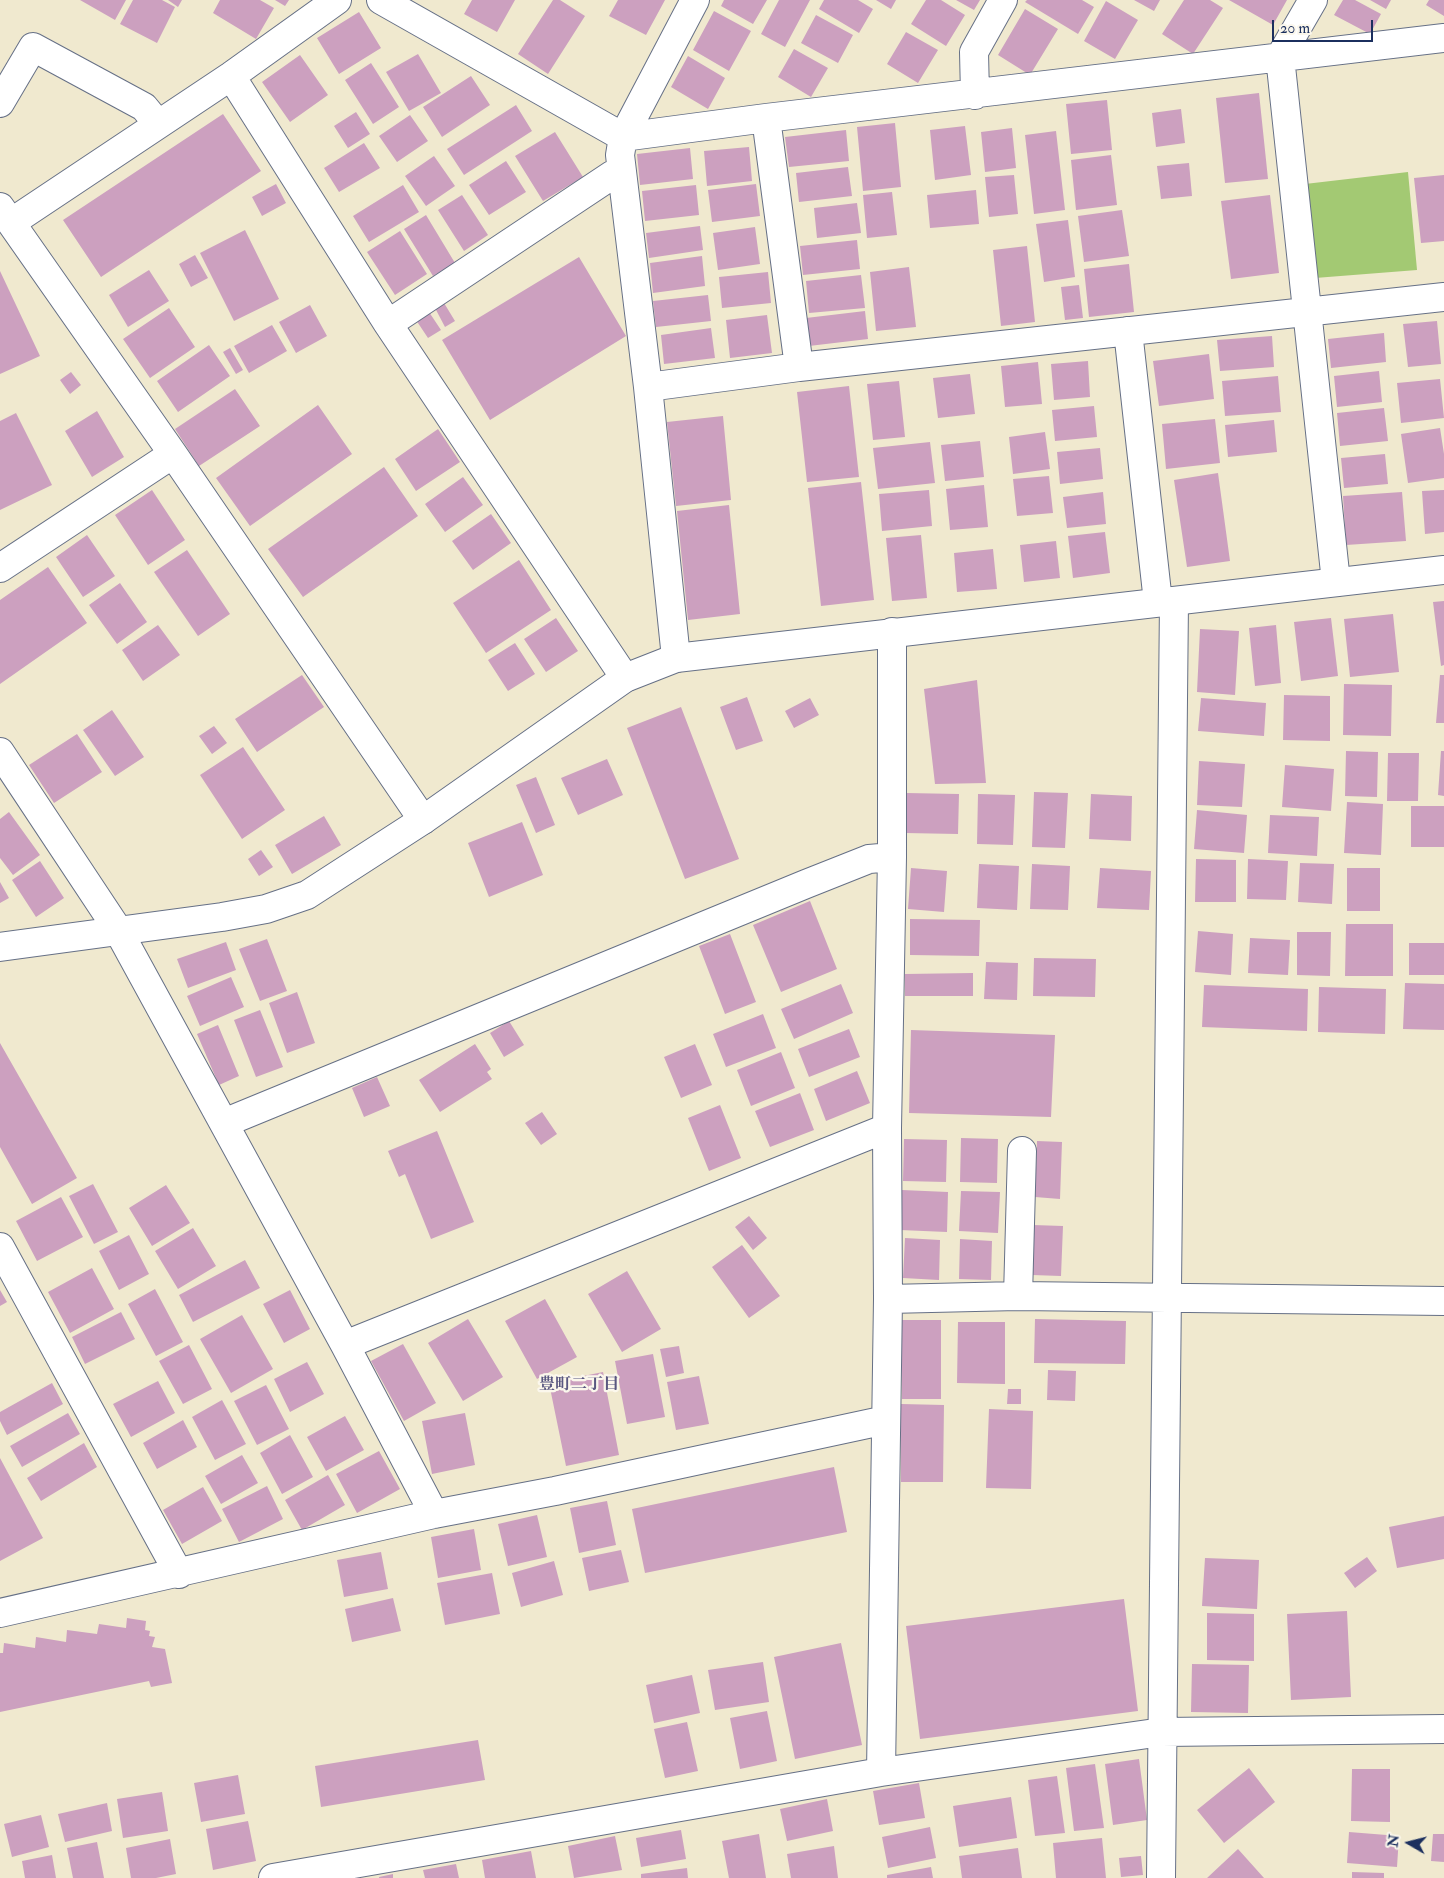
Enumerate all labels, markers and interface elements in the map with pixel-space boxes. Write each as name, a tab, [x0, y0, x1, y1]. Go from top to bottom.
scale bar	[1274, 10, 1375, 42]
text: 20 m	[1280, 19, 1310, 38]
district label: 豊町二丁目	[539, 1376, 619, 1396]
north arrow	[1384, 1818, 1434, 1868]
text: N	[1384, 1833, 1403, 1848]

